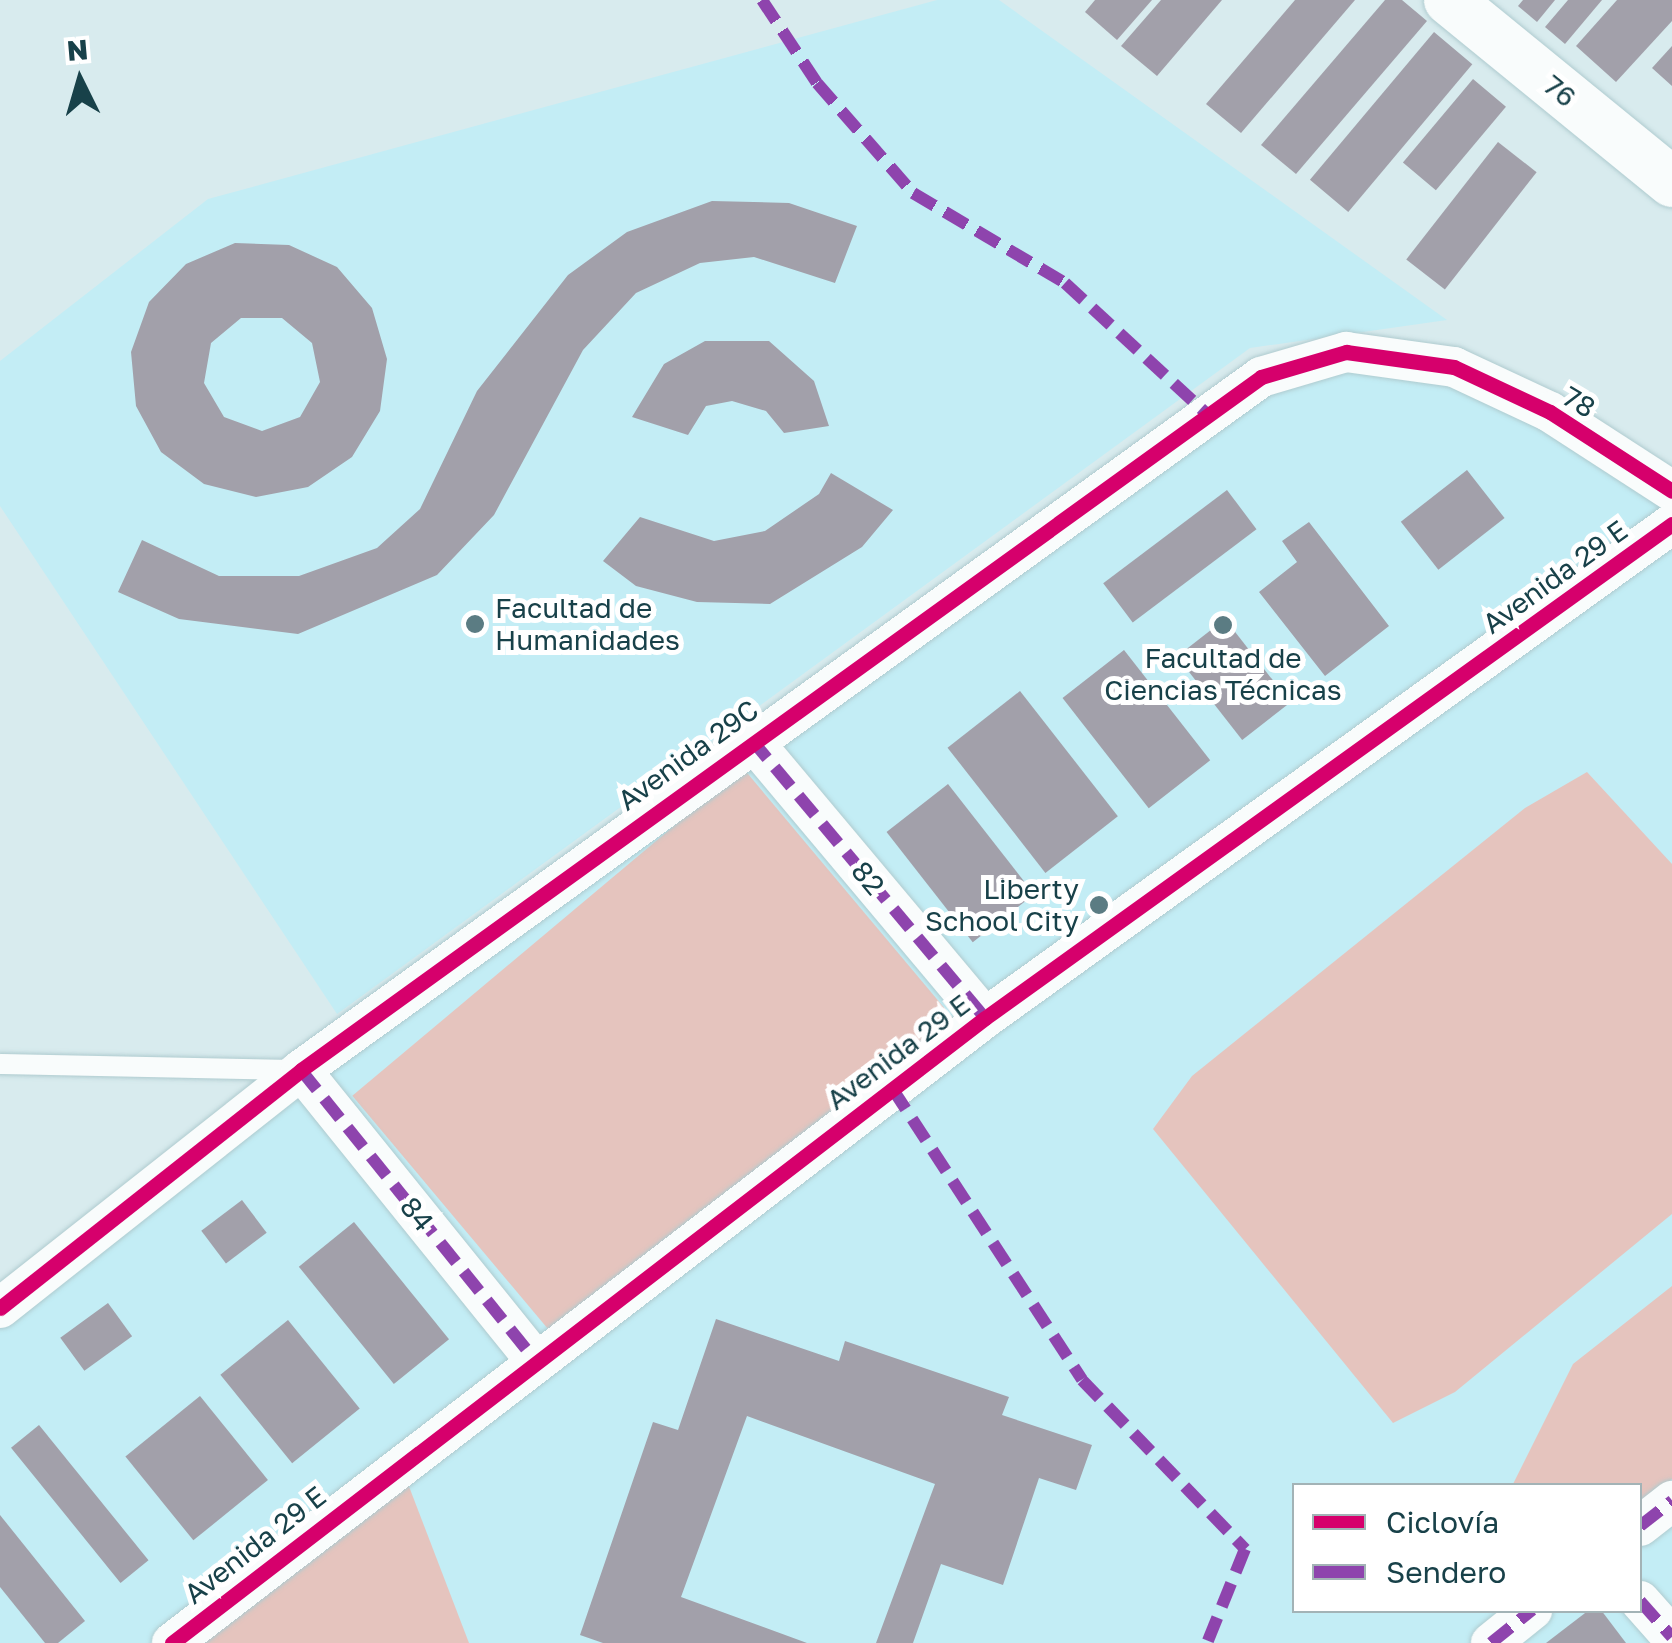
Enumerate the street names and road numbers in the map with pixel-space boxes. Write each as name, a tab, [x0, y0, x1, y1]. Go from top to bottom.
street label: 76	[1537, 68, 1583, 114]
street label: 78	[1557, 379, 1601, 425]
street label: Avenida 29 E	[1476, 513, 1634, 641]
street label: Avenida 29C	[611, 693, 765, 817]
street label: 82	[844, 854, 892, 902]
street label: Avenida 29 E	[820, 987, 976, 1117]
street label: 84	[393, 1190, 441, 1238]
street label: Avenida 29 E	[177, 1479, 333, 1611]

